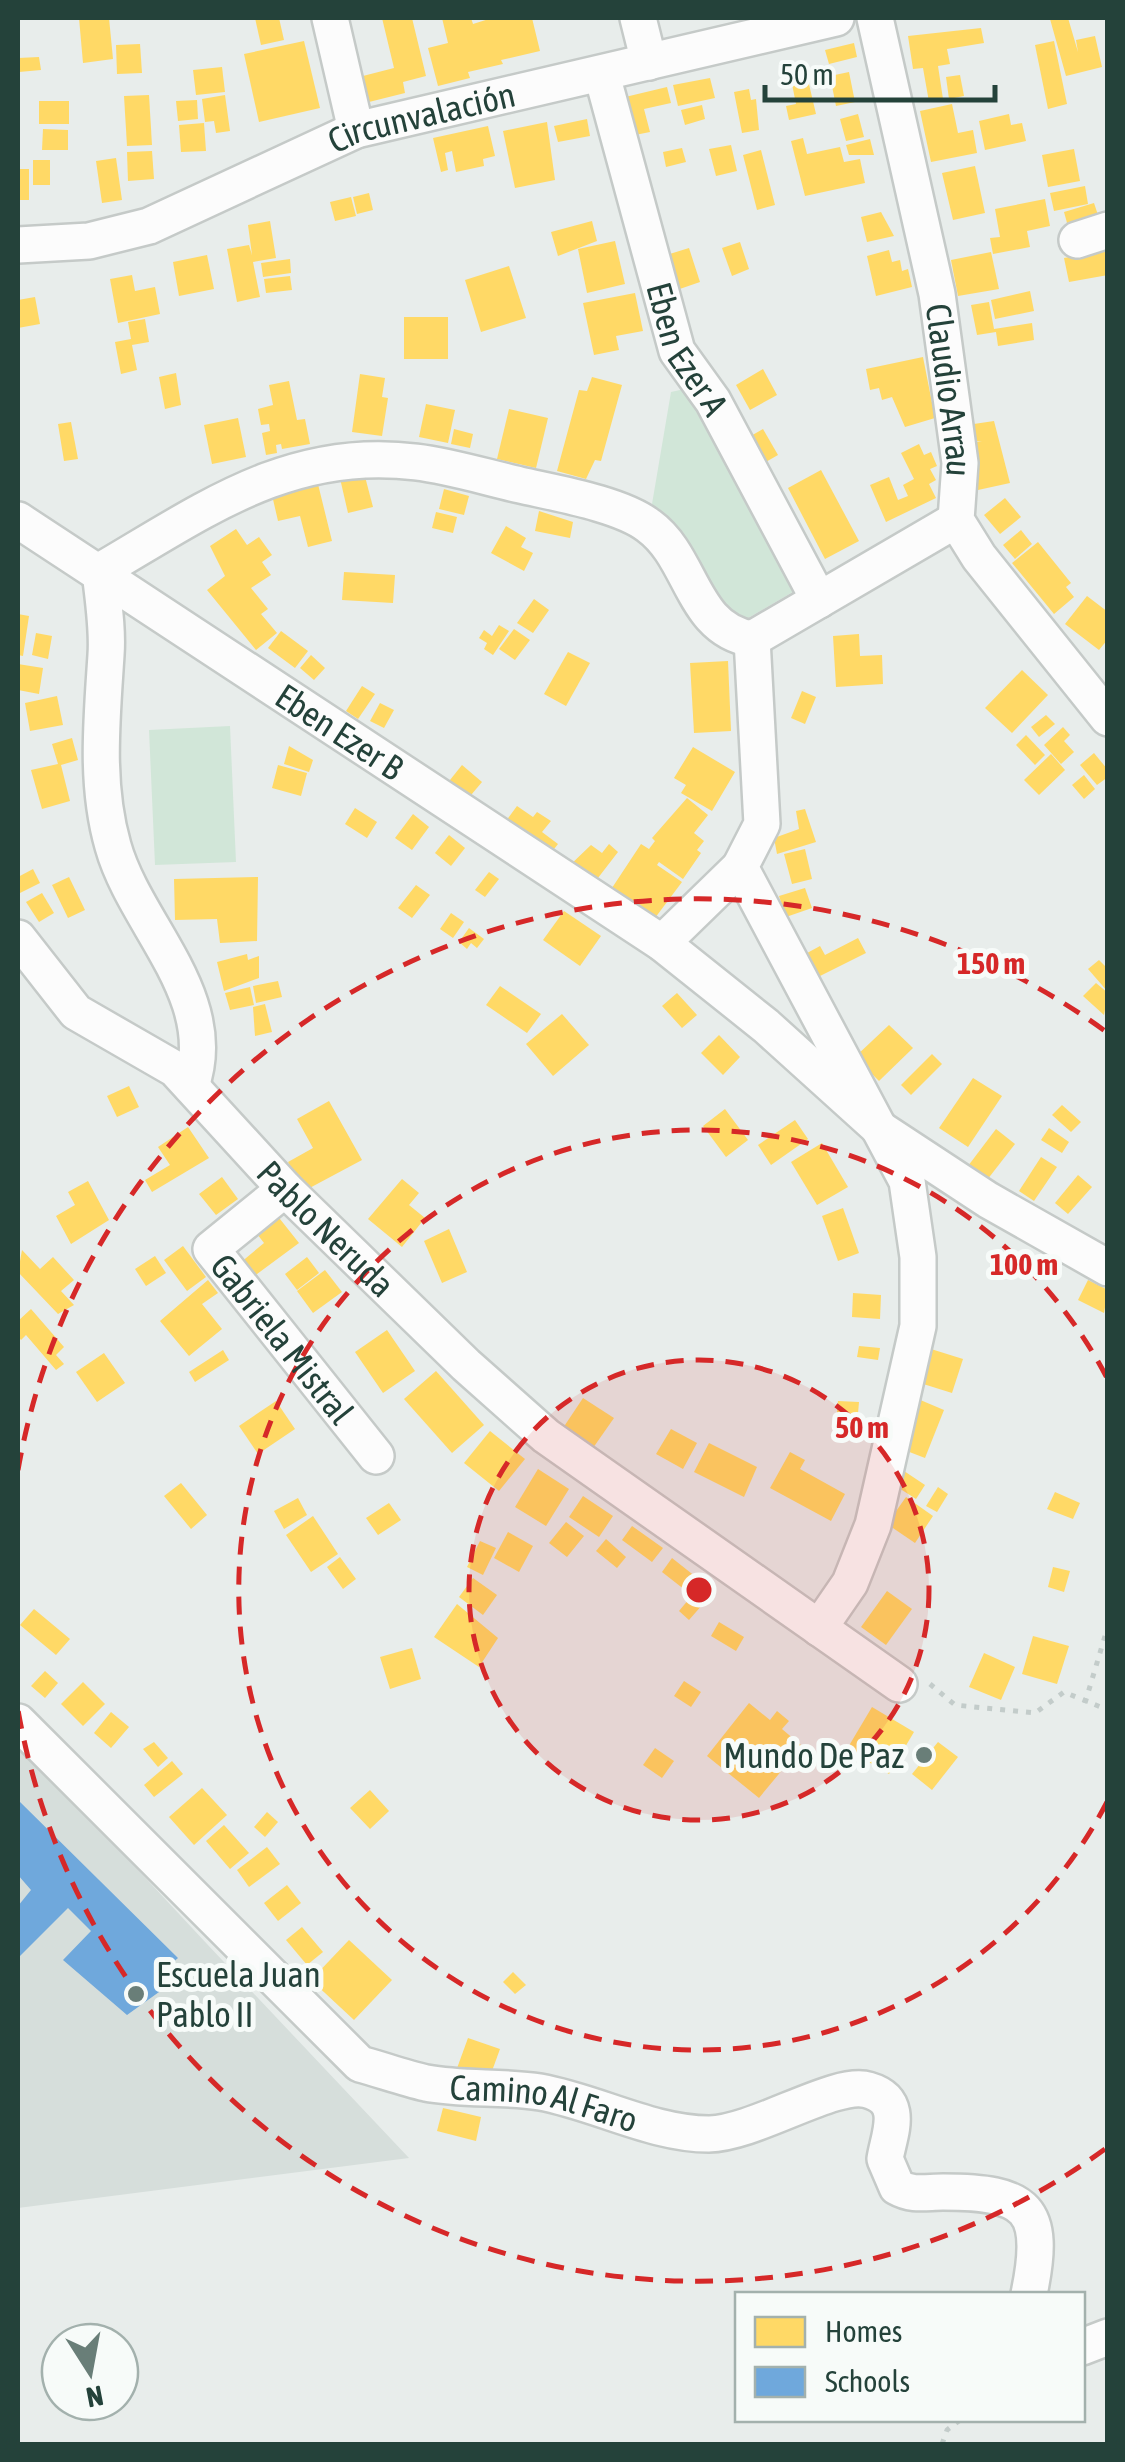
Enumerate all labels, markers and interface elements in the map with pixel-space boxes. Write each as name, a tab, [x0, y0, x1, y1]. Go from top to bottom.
scale bar	[765, 40, 995, 102]
text: 50 m	[780, 57, 834, 91]
street label: Circunvalación	[321, 74, 519, 160]
street label: Eben Ezer A	[639, 278, 737, 422]
street label: Claudio Arrau	[919, 301, 980, 478]
street label: Eben Ezer B	[269, 675, 411, 788]
text: 150 m	[957, 946, 1025, 980]
street label: Pablo Neruda	[249, 1153, 403, 1304]
street label: Gabriela Mistral	[203, 1246, 362, 1431]
text: 100 m	[990, 1247, 1058, 1281]
text: 50 m	[835, 1410, 889, 1444]
centre of rings	[681, 1572, 717, 1608]
place label: Mundo De Paz	[723, 1735, 904, 1775]
marker: Mundo De Paz	[913, 1744, 935, 1766]
place label: Escuela Juan Pablo II	[156, 1954, 321, 2034]
marker: Escuela Juan Pablo II	[125, 1983, 147, 2005]
street label: Camino Al Faro	[448, 2066, 643, 2140]
legend	[735, 2292, 1085, 2422]
text: Homes	[825, 2314, 902, 2348]
north arrow	[40, 2322, 140, 2422]
text: Schools	[825, 2364, 910, 2398]
text: N	[84, 2379, 106, 2414]

